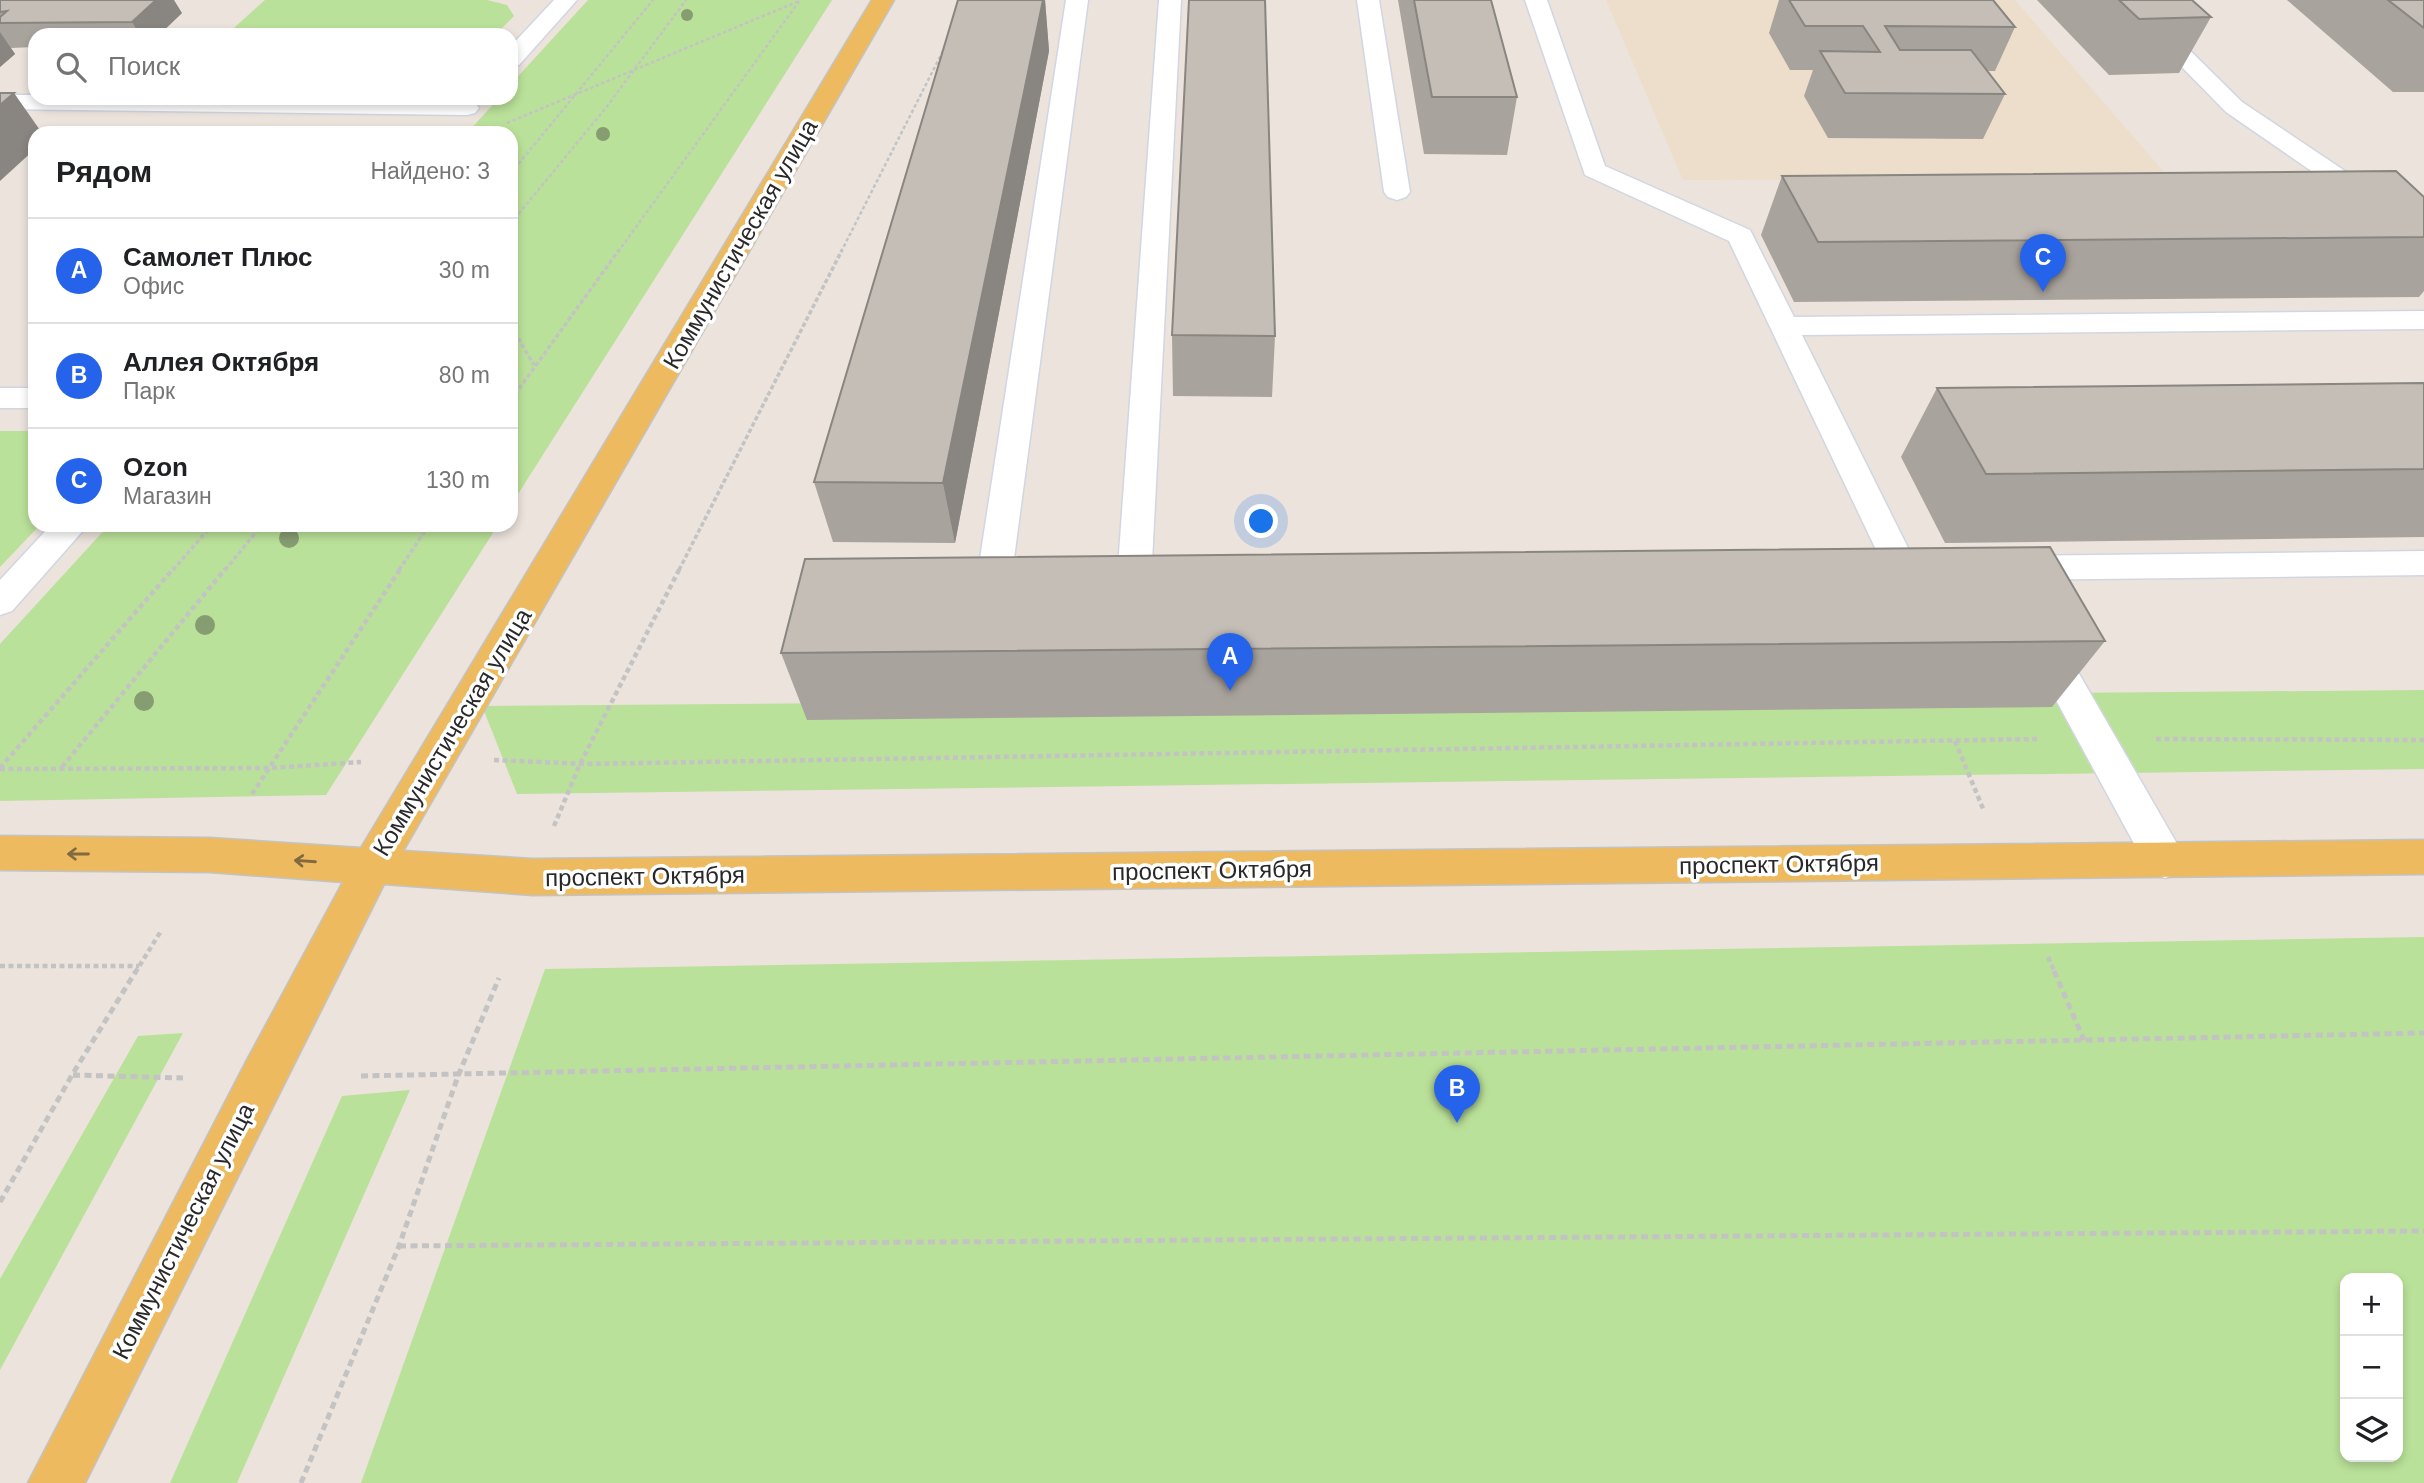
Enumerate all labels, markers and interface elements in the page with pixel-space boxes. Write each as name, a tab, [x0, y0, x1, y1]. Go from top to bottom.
search box	[28, 28, 518, 105]
icon: search	[52, 48, 90, 86]
text: Поиск	[108, 51, 180, 81]
street label: Коммунистическая улица	[657, 114, 823, 374]
text: Рядом	[56, 155, 152, 188]
text: Найдено: 3	[370, 158, 490, 184]
pin: C	[2020, 234, 2066, 292]
text: Самолет Плюс	[123, 242, 312, 272]
text: A	[71, 257, 87, 283]
text: 30 m	[439, 257, 490, 283]
text: Офис	[123, 273, 184, 299]
text: Аллея Октября	[123, 347, 319, 377]
text: B	[71, 362, 87, 388]
text: 80 m	[439, 362, 490, 388]
text: Парк	[123, 378, 175, 404]
text: Ozon	[123, 452, 188, 482]
text: C	[71, 467, 87, 493]
text: 130 m	[426, 467, 490, 493]
text: Магазин	[123, 483, 212, 509]
your location	[1244, 504, 1278, 538]
street label: Коммунистическая улица	[367, 603, 537, 860]
pin: A	[1207, 633, 1253, 691]
one-way arrow	[67, 847, 90, 860]
street label: проспект Октября	[1679, 849, 1879, 879]
one-way arrow	[294, 854, 317, 867]
street label: проспект Октября	[1112, 855, 1312, 885]
street label: проспект Октября	[545, 861, 745, 891]
pin: B	[1434, 1065, 1480, 1123]
street label: Коммунистическая улица	[107, 1098, 260, 1363]
map controls	[2340, 1273, 2403, 1462]
button: +	[2340, 1273, 2403, 1336]
button: −	[2340, 1336, 2403, 1399]
button: layers	[2340, 1399, 2403, 1462]

